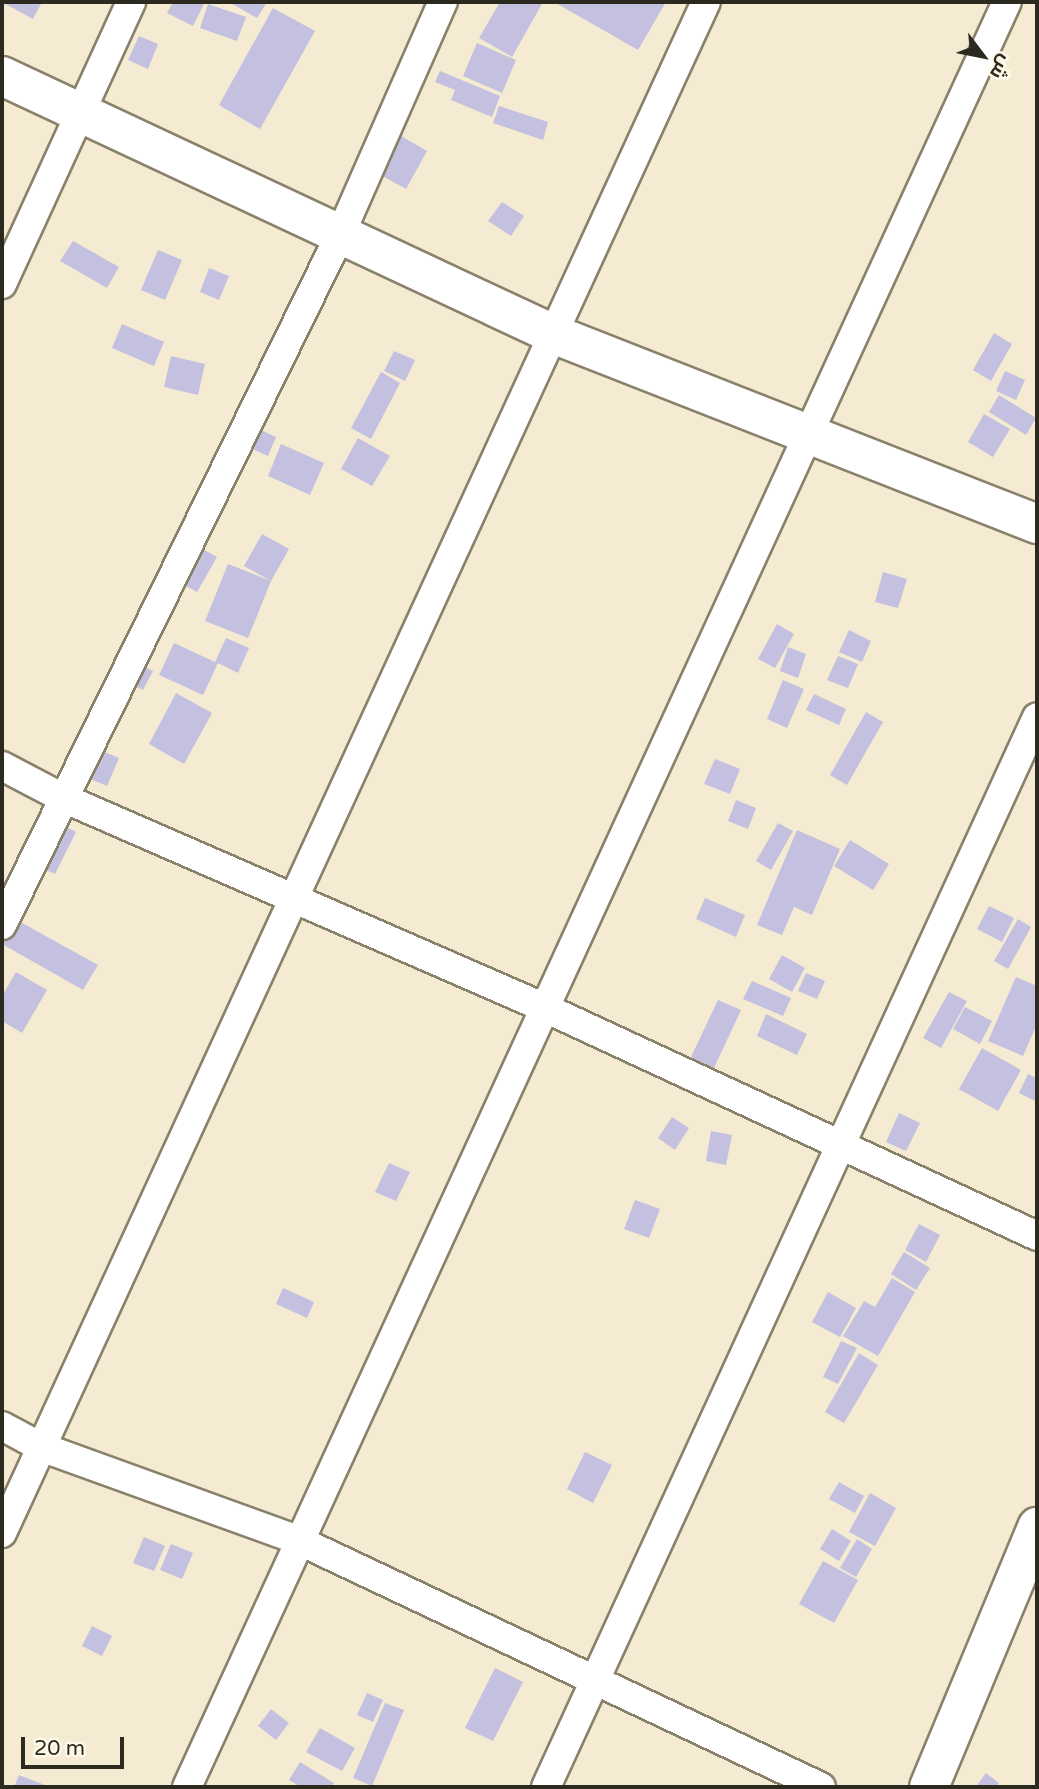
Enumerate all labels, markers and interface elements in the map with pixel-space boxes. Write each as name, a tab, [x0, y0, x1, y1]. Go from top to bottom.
north arrow	[948, 21, 1018, 91]
text: ش	[985, 51, 1017, 83]
scale bar	[24, 1722, 128, 1766]
text: 20 m	[34, 1736, 85, 1761]

